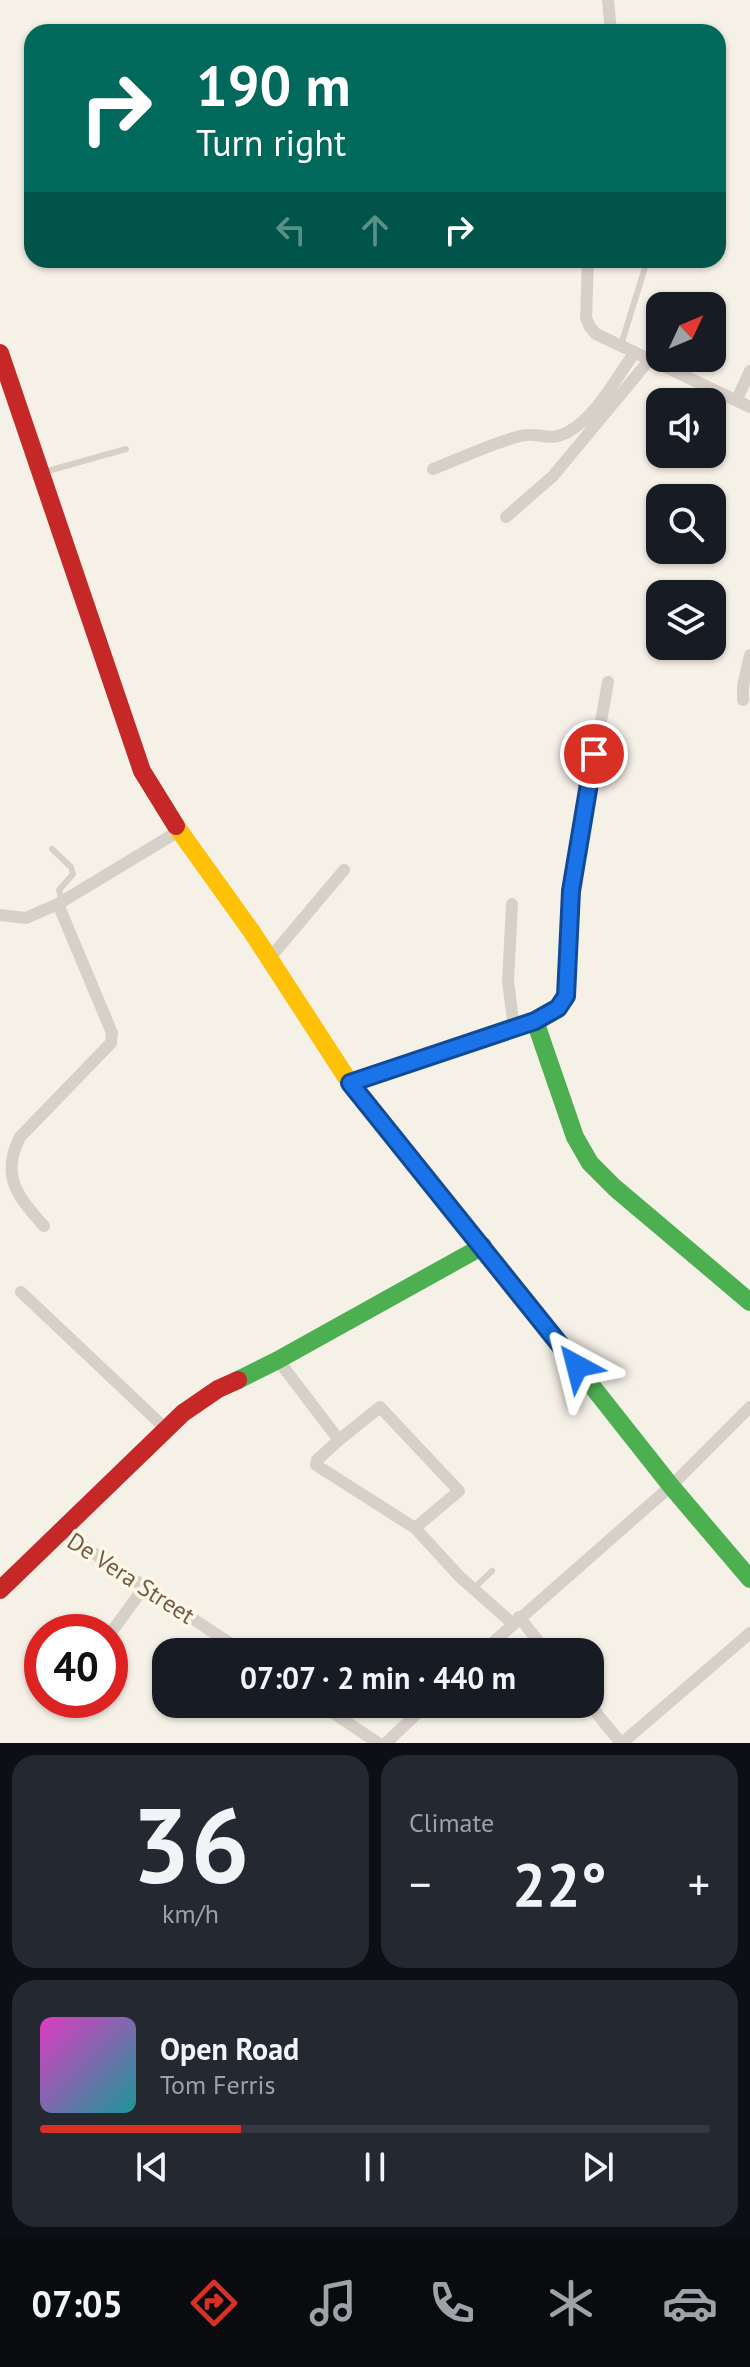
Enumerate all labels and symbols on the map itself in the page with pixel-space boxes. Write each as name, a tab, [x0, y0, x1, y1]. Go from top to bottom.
north arrow	[646, 292, 726, 372]
pin	[560, 720, 628, 788]
position arrow	[535, 1324, 619, 1408]
street label: De Vera Street	[61, 1525, 201, 1631]
speed limit sign: 40	[24, 1614, 128, 1718]

